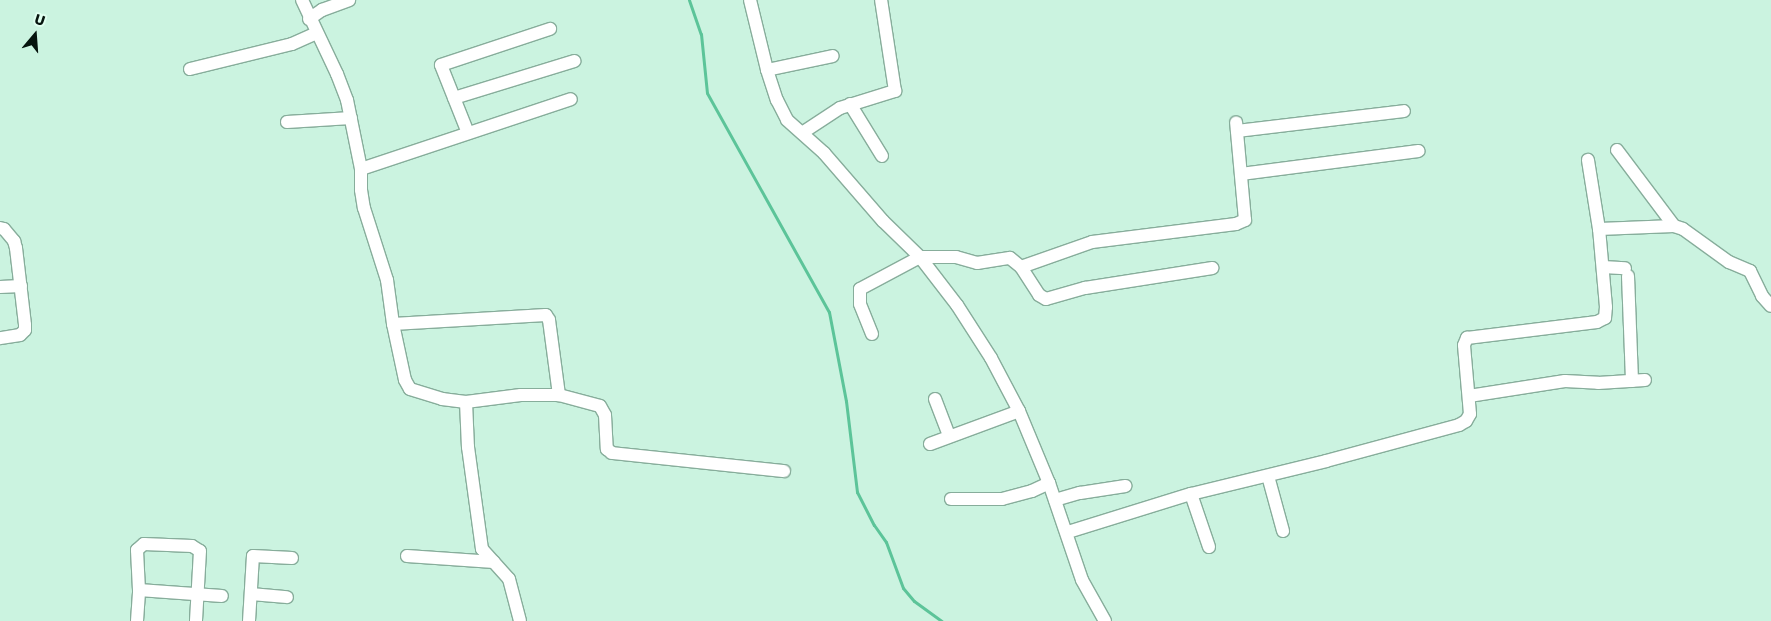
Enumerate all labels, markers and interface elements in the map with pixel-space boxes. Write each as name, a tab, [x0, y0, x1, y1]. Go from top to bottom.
north arrow	[10, 10, 60, 60]
text: U	[32, 11, 47, 30]

